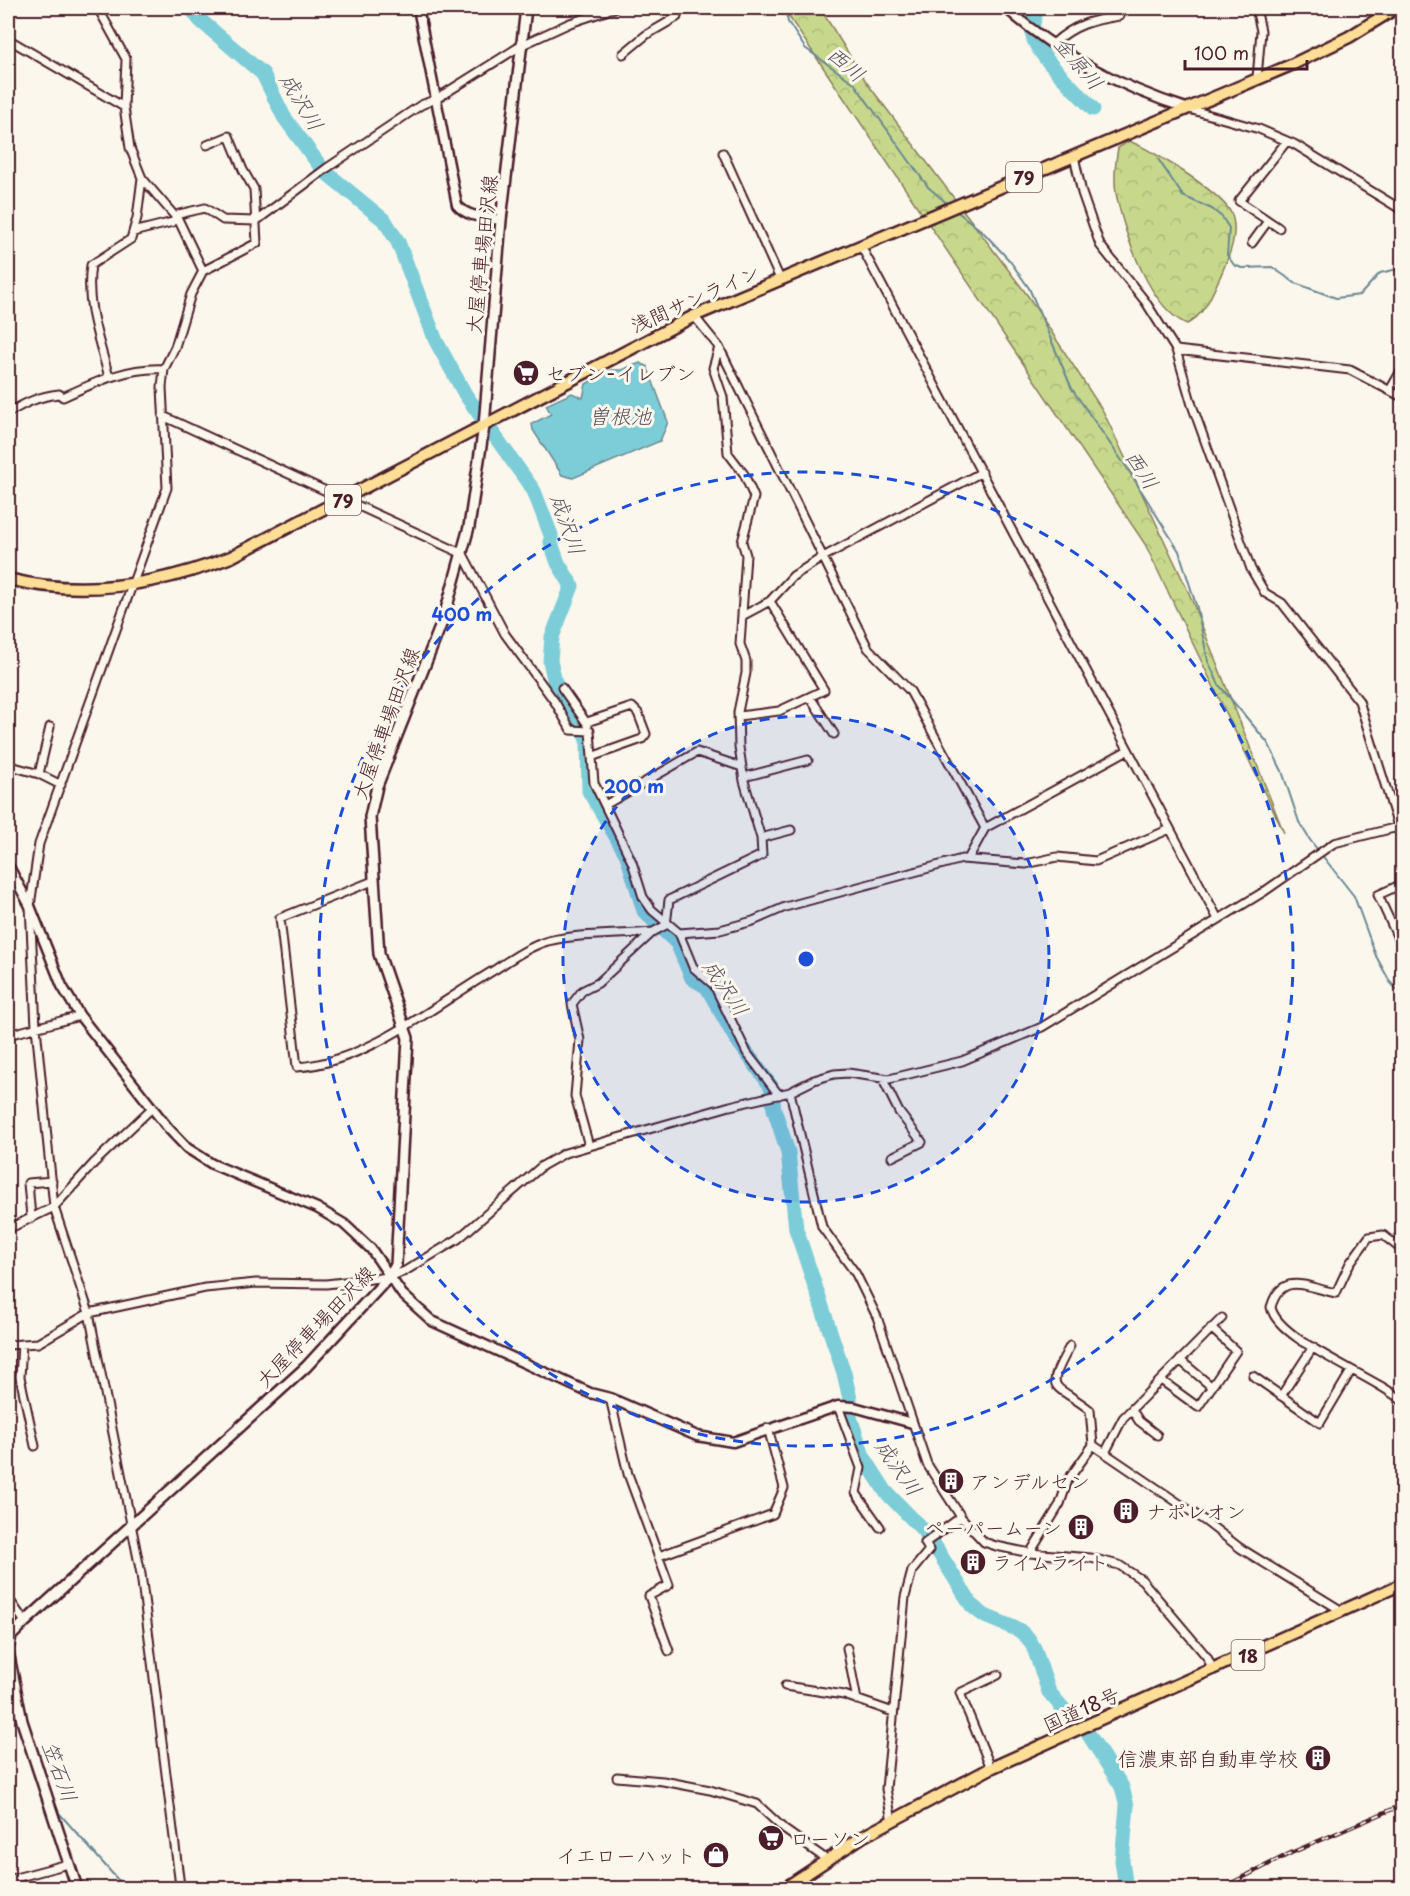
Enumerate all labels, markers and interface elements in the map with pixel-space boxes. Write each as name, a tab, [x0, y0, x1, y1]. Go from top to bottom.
water label: 金原川	[1047, 28, 1113, 96]
scale bar	[1185, 33, 1306, 71]
water label: 西川	[821, 37, 873, 89]
text: 100 m	[1194, 39, 1249, 66]
water label: 成沢川	[273, 66, 333, 136]
road number: 79	[1006, 162, 1042, 192]
street label: 大屋停車場田沢線	[458, 173, 504, 335]
street label: 浅間サンライン	[625, 256, 765, 340]
supermarket icon: セブン-イレブン	[511, 358, 541, 388]
place label: セブン-イレブン	[546, 358, 696, 388]
water label: 曽根池	[589, 399, 652, 431]
water label: 西川	[1118, 443, 1168, 495]
road number: 79	[325, 485, 361, 515]
water label: 成沢川	[544, 489, 594, 559]
text: 400 m	[432, 600, 492, 627]
street label: 大屋停車場田沢線	[344, 643, 426, 803]
text: 200 m	[604, 772, 664, 799]
centre of rings	[796, 949, 816, 969]
water label: 成沢川	[696, 952, 758, 1022]
street label: 大屋停車場田沢線	[249, 1258, 381, 1394]
water label: 成沢川	[869, 1432, 931, 1502]
building icon: アンデルセン	[936, 1466, 966, 1496]
place label: アンデルセン	[970, 1466, 1090, 1496]
building icon: ナポレオン	[1111, 1496, 1141, 1526]
place label: ナポレオン	[1146, 1496, 1246, 1526]
place label: ペーパームーン	[925, 1512, 1062, 1542]
building icon: ペーパームーン	[1066, 1512, 1096, 1542]
building icon: ライムライト	[958, 1547, 988, 1577]
place label: ライムライト	[992, 1547, 1109, 1577]
road number: 18	[1232, 1640, 1264, 1670]
street label: 国道18号	[1038, 1679, 1124, 1739]
water label: 笠石川	[35, 1736, 87, 1806]
place label: 信濃東部自動車学校	[1118, 1743, 1298, 1773]
building icon: 信濃東部自動車学校	[1303, 1743, 1333, 1773]
supermarket icon: ローソン	[756, 1823, 786, 1853]
place label: ローソン	[790, 1823, 870, 1853]
place label: イエローハット	[556, 1840, 696, 1870]
shop icon: イエローハット	[701, 1840, 731, 1870]

